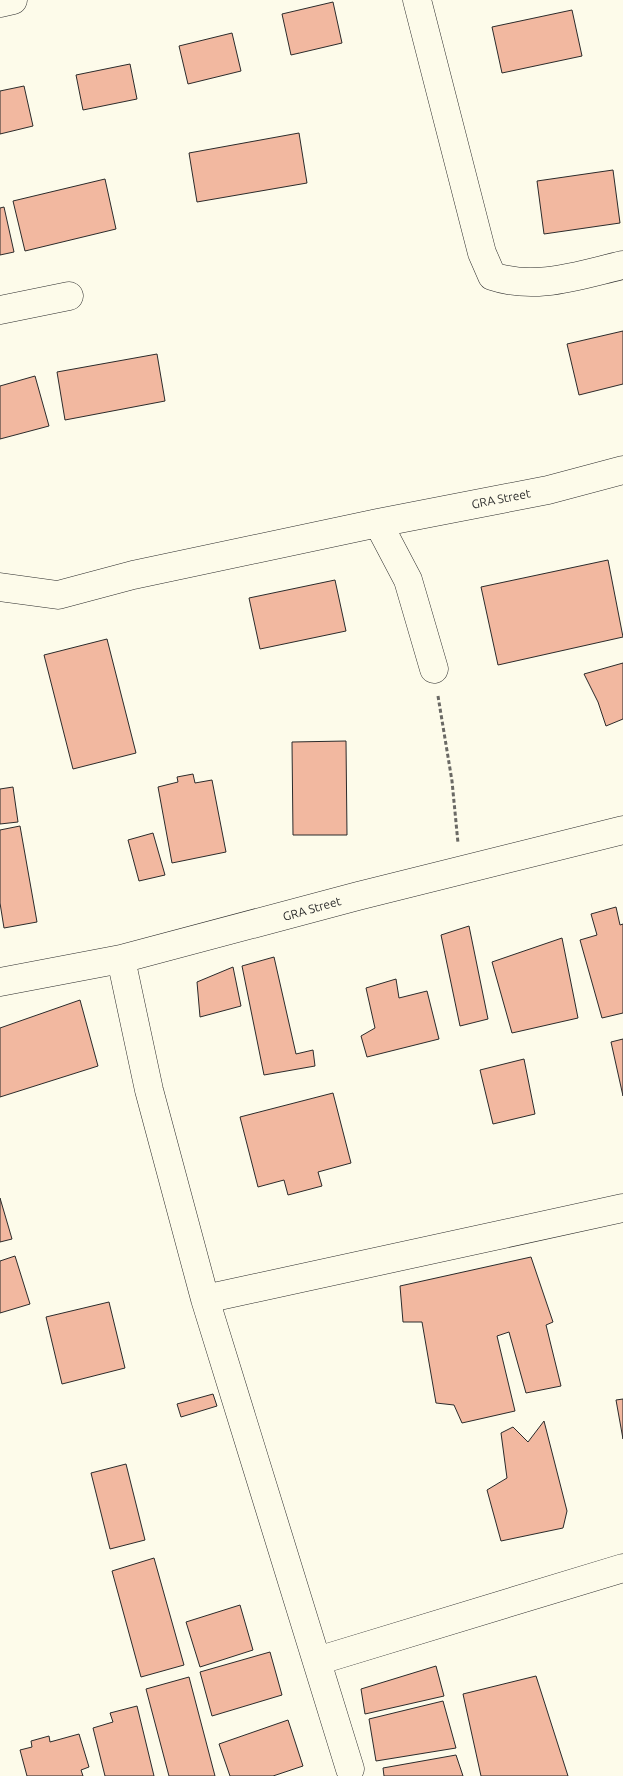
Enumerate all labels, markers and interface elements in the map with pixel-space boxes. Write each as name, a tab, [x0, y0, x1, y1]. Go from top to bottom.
street label: GRA Street	[470, 486, 532, 511]
street label: GRA Street	[281, 894, 343, 923]

